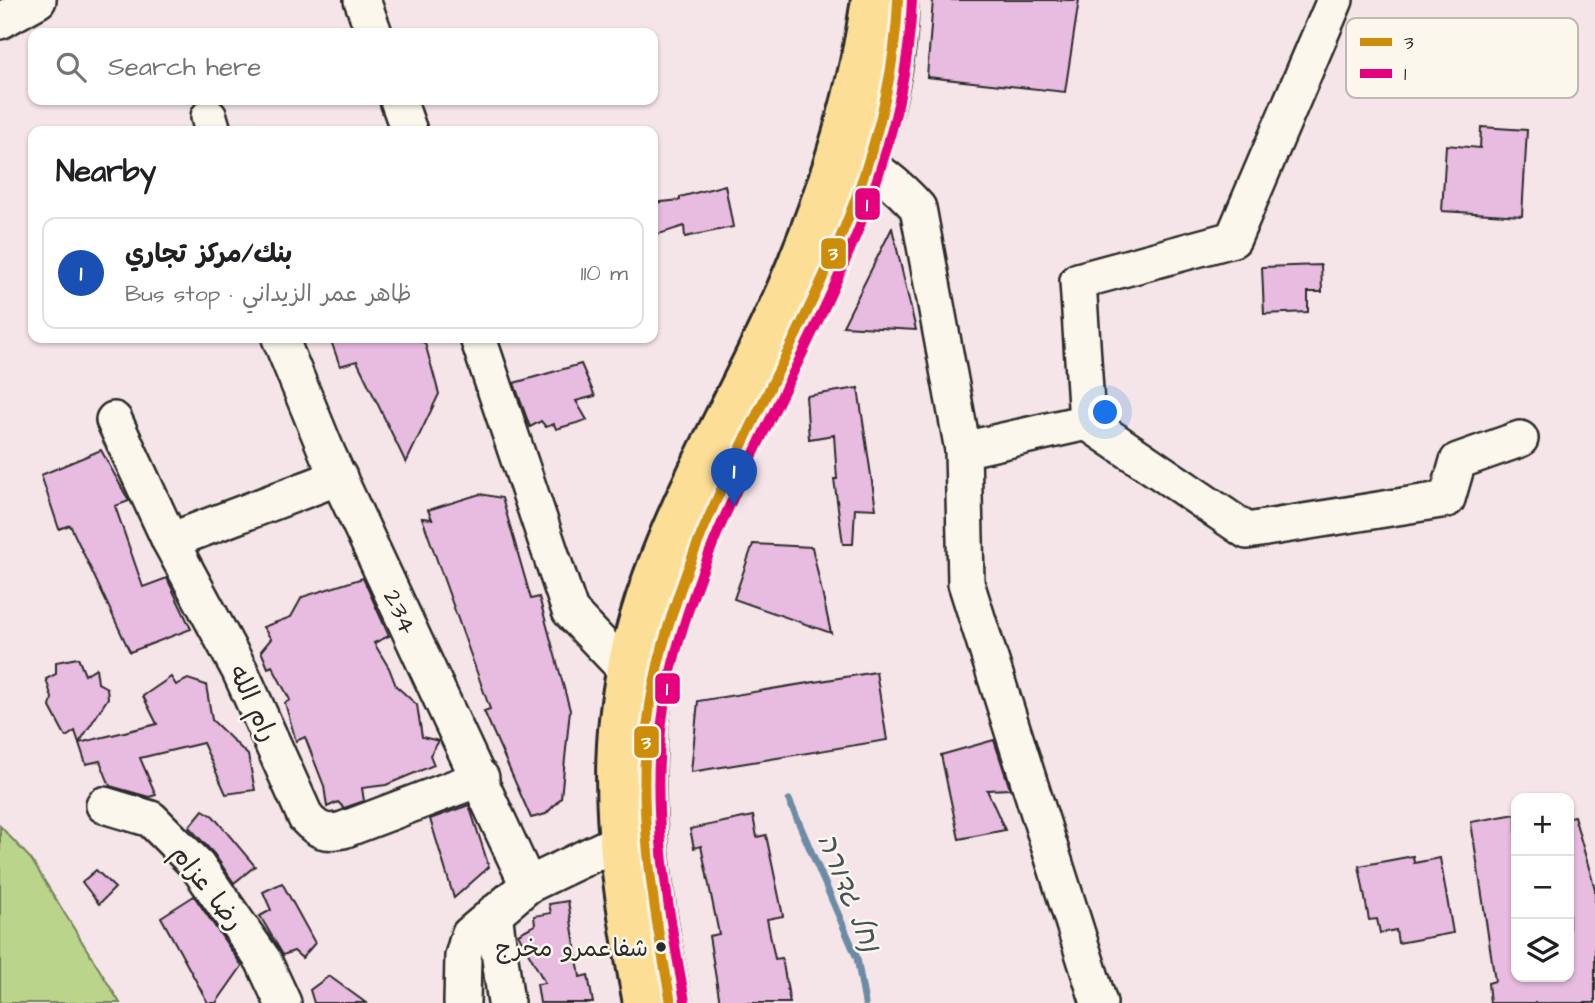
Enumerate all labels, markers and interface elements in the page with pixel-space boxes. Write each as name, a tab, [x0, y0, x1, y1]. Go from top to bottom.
legend	[1346, 18, 1578, 98]
search box	[28, 28, 658, 105]
text: 3	[1404, 30, 1414, 57]
icon: search	[52, 48, 90, 86]
text: Search here	[108, 49, 261, 85]
text: 1	[1404, 61, 1407, 88]
text: Nearby	[56, 151, 156, 193]
line badge: 1	[854, 187, 881, 221]
text: 1	[866, 192, 869, 219]
text: بنك/مركز تجاري	[125, 236, 292, 272]
line badge: 3	[820, 237, 847, 270]
text: 3	[827, 241, 838, 268]
text: 1	[80, 257, 82, 289]
text: 110 m	[580, 257, 628, 289]
text: Bus stop · ظاهر عمر الزيداني	[125, 278, 412, 310]
your location	[1088, 395, 1122, 429]
pin: 1	[711, 448, 757, 506]
street label: 234	[374, 583, 426, 641]
street label: رام الله	[219, 659, 287, 748]
line badge: 1	[654, 672, 681, 705]
text: 1	[666, 676, 669, 703]
line badge: 3	[633, 725, 660, 759]
text: 3	[640, 730, 651, 757]
map controls	[1511, 793, 1574, 982]
button: +	[1511, 793, 1574, 856]
water label: נחל גדורה	[807, 827, 891, 959]
street label: رضا عزام	[162, 837, 252, 939]
button: −	[1511, 856, 1574, 919]
button: layers	[1511, 919, 1574, 982]
place label: شفاعمرو مخرج	[496, 932, 648, 966]
marker: شفاعمرو مخرج	[654, 940, 668, 954]

